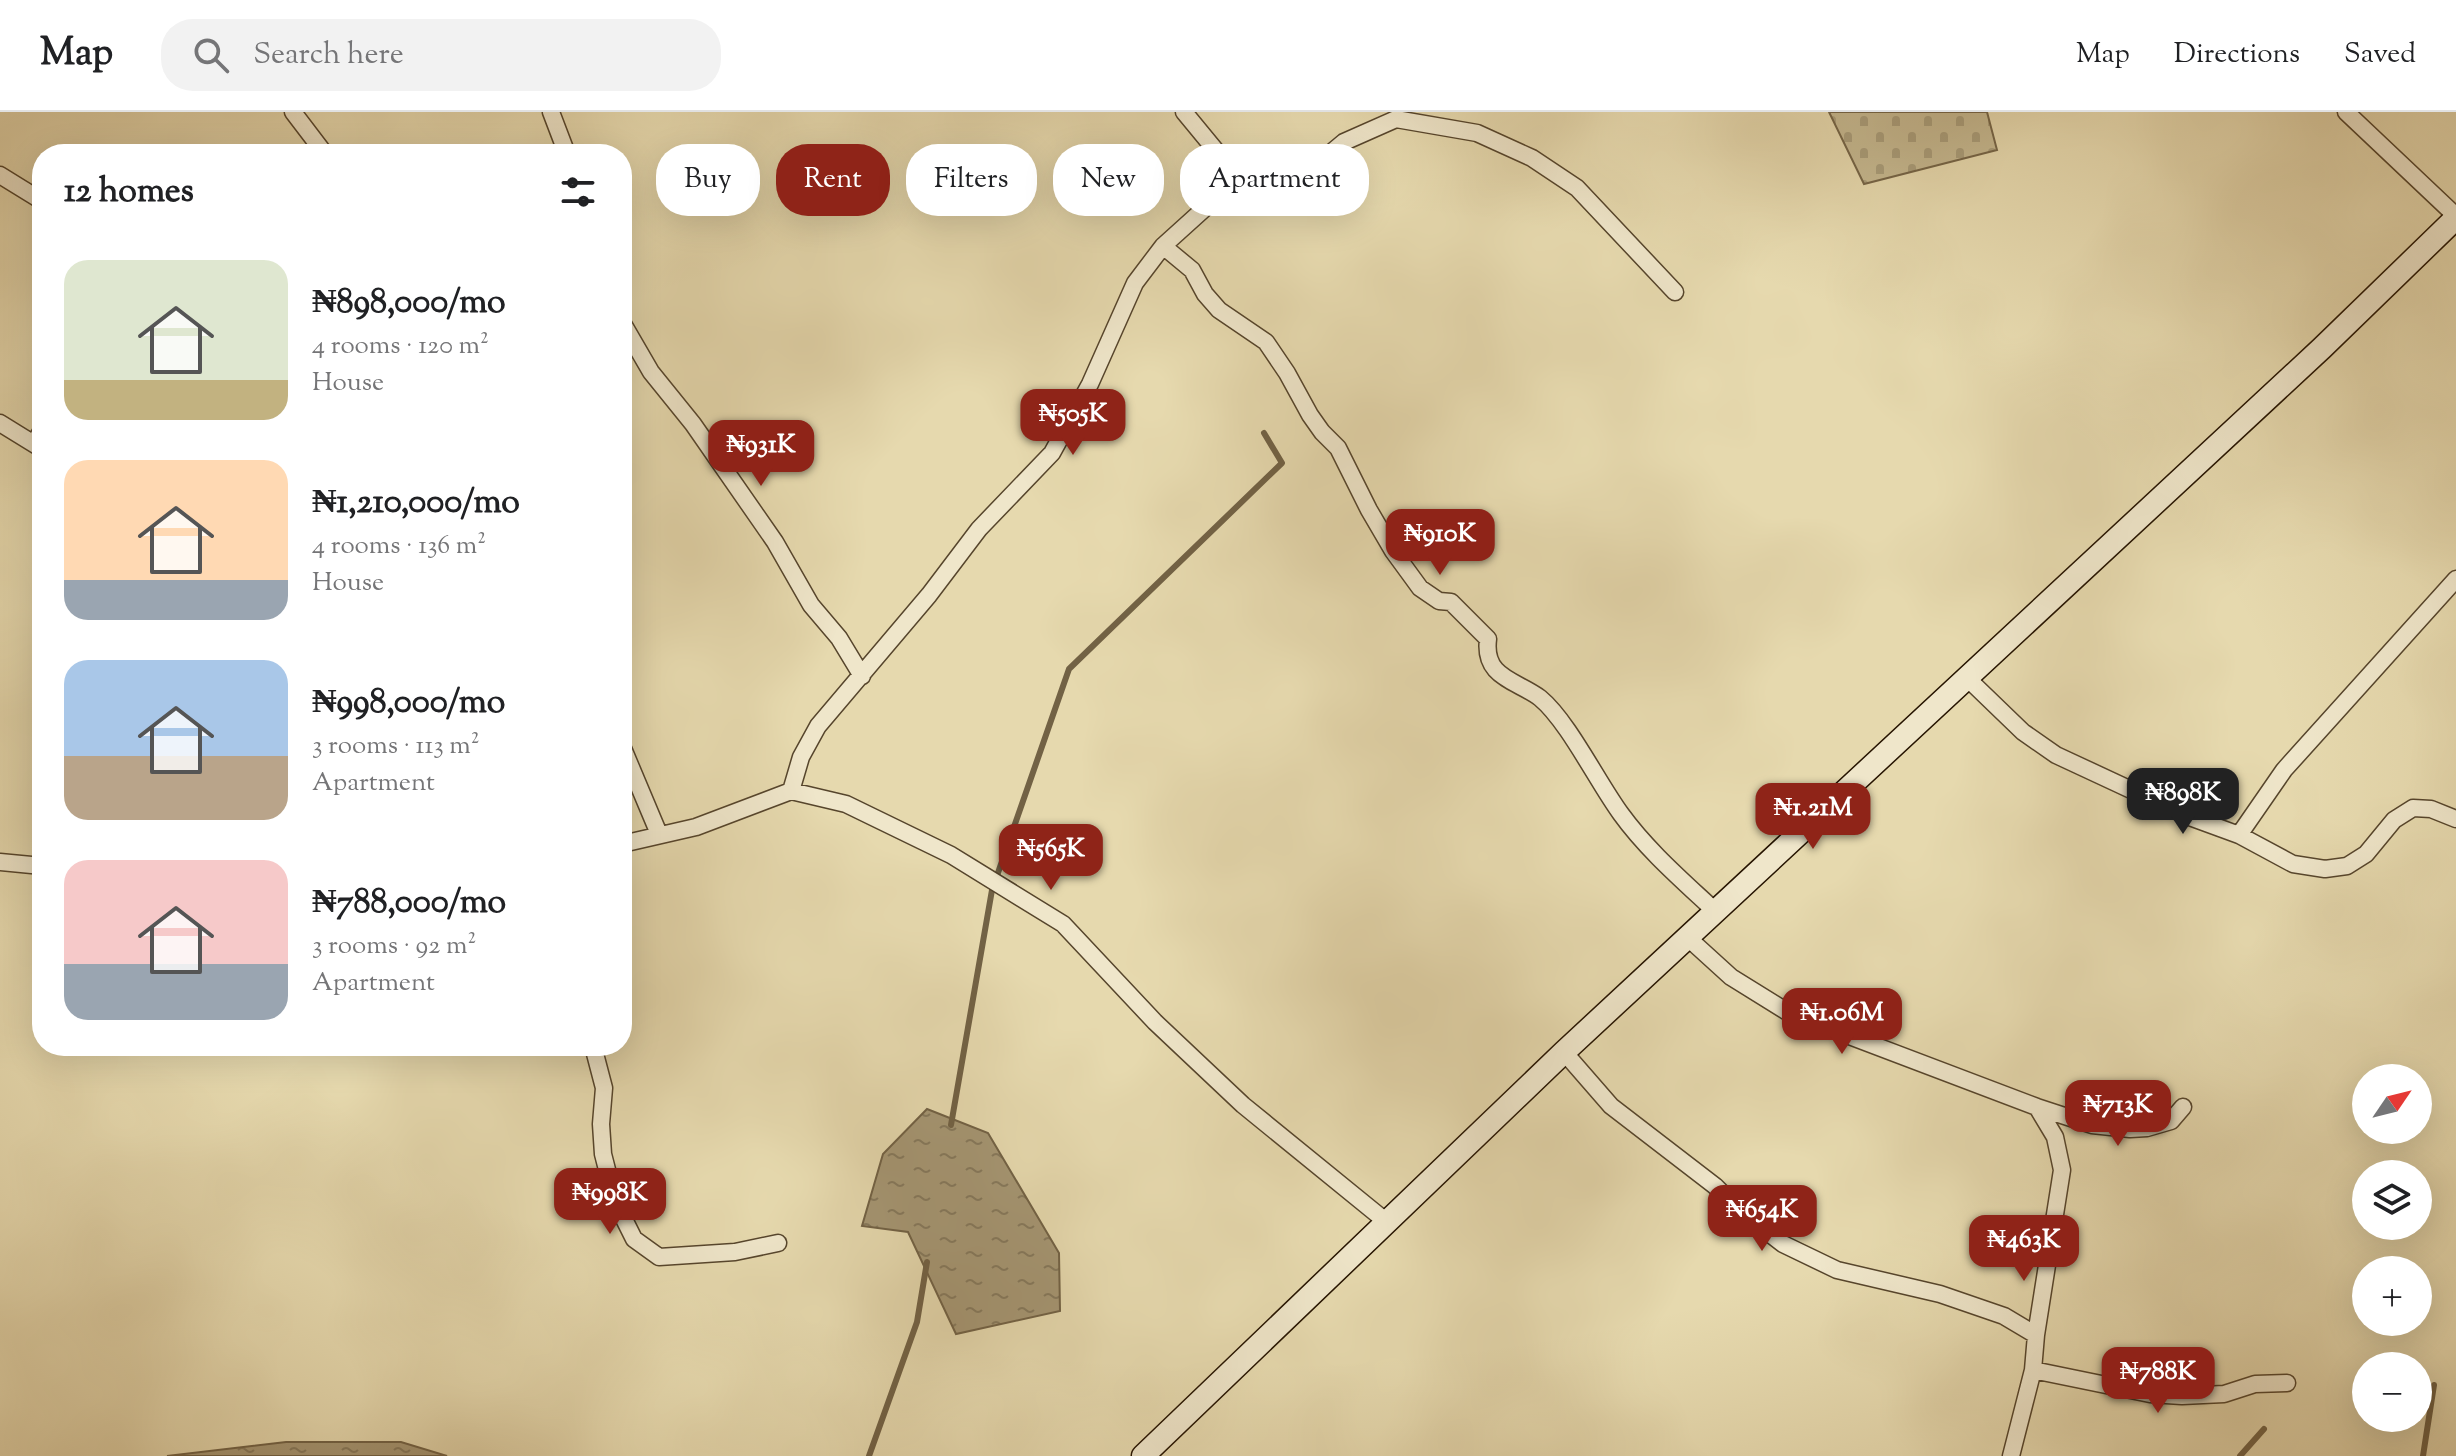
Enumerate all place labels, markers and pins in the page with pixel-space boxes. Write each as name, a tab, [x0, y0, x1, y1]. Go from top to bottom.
pin: ₦505K	[1017, 389, 1129, 457]
pin: ₦931K	[705, 420, 817, 488]
pin: ₦910K	[1384, 509, 1496, 577]
pin: ₦898K	[2127, 768, 2239, 836]
pin: ₦1.21M	[1748, 783, 1878, 851]
pin: ₦565K	[995, 824, 1107, 892]
pin: ₦1.06M	[1777, 988, 1907, 1056]
pin: ₦713K	[2062, 1080, 2174, 1148]
pin: ₦998K	[554, 1168, 666, 1236]
pin: ₦654K	[1706, 1185, 1818, 1253]
pin: ₦463K	[1968, 1215, 2080, 1283]
pin: ₦788K	[2102, 1347, 2214, 1415]

